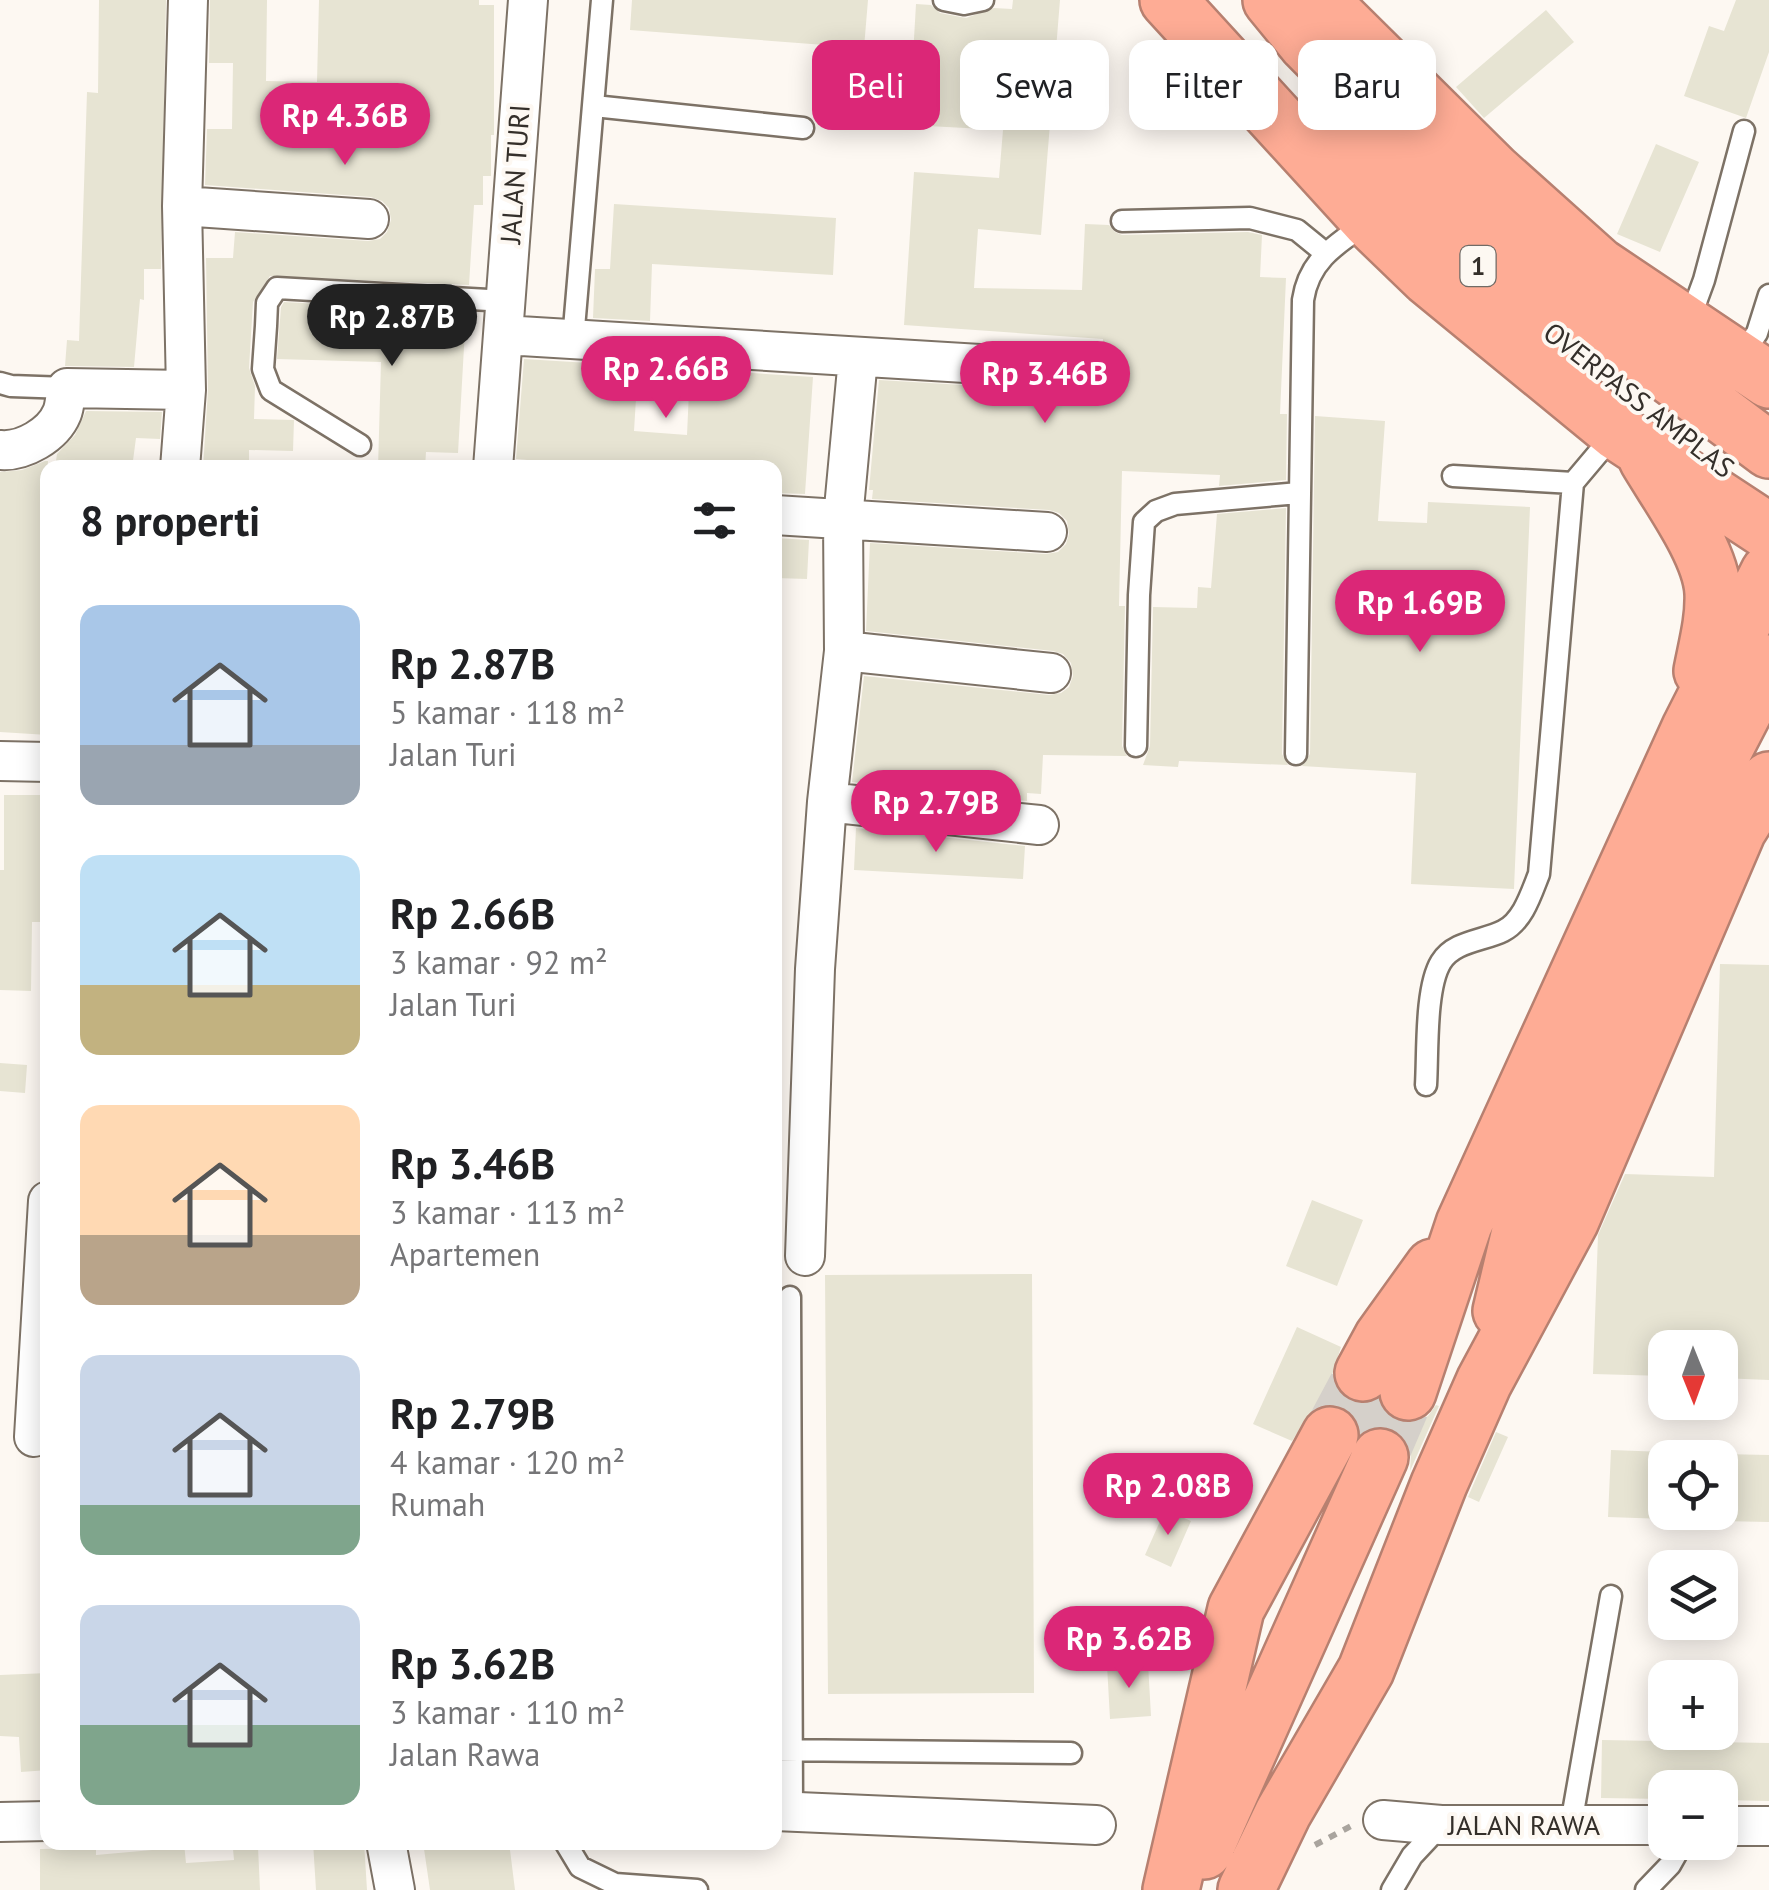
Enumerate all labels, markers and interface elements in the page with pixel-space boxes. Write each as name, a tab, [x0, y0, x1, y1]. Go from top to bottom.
chip: Beli	[812, 40, 940, 130]
chip: Sewa	[960, 40, 1109, 130]
chip: Filter	[1129, 40, 1278, 130]
chip: Baru	[1298, 40, 1436, 130]
pin: Rp 4.36B	[242, 83, 448, 168]
text: Rp 4.36B	[282, 94, 408, 136]
street label: JALAN TURI	[491, 103, 538, 246]
road number: 1	[1460, 246, 1496, 286]
pin: Rp 2.87B	[289, 284, 495, 369]
text: Rp 2.87B	[329, 295, 455, 337]
street label: OVERPASS AMPLAS	[1536, 313, 1742, 486]
pin: Rp 2.66B	[563, 336, 769, 421]
pin: Rp 3.46B	[942, 341, 1148, 426]
text: Rp 2.66B	[603, 347, 729, 389]
text: Rp 3.46B	[982, 352, 1108, 394]
text: 8 properti	[80, 493, 260, 548]
icon: filters	[687, 493, 742, 548]
pin: Rp 1.69B	[1317, 570, 1523, 655]
text: Rp 1.69B	[1357, 581, 1483, 623]
text: Rp 2.87B	[390, 636, 555, 691]
icon: home	[160, 645, 280, 765]
text: 5 kamar · 118 m²	[390, 691, 625, 733]
text: Jalan Turi	[390, 733, 517, 775]
pin: Rp 2.79B	[833, 770, 1039, 855]
text: Rp 2.79B	[873, 781, 999, 823]
text: Rp 2.66B	[390, 886, 555, 941]
icon: home	[160, 895, 280, 1015]
text: 3 kamar · 92 m²	[390, 941, 608, 983]
text: Jalan Turi	[390, 983, 517, 1025]
text: Rp 3.46B	[390, 1136, 555, 1191]
icon: home	[160, 1145, 280, 1265]
text: 3 kamar · 113 m²	[390, 1191, 625, 1233]
text: Apartemen	[390, 1233, 540, 1275]
north arrow	[1648, 1330, 1738, 1420]
map controls	[1648, 1330, 1738, 1860]
text: Rp 2.79B	[390, 1386, 555, 1441]
icon: home	[160, 1395, 280, 1515]
button: locate	[1648, 1440, 1738, 1530]
text: 4 kamar · 120 m²	[390, 1441, 625, 1483]
pin: Rp 2.08B	[1065, 1453, 1271, 1538]
text: Rp 2.08B	[1105, 1464, 1231, 1506]
text: Rumah	[390, 1483, 485, 1525]
button: layers	[1648, 1550, 1738, 1640]
pin: Rp 3.62B	[1026, 1606, 1232, 1691]
text: Rp 3.62B	[1066, 1617, 1192, 1659]
text: Rp 3.62B	[390, 1636, 555, 1691]
icon: home	[160, 1645, 280, 1765]
button: +	[1648, 1660, 1738, 1750]
text: 3 kamar · 110 m²	[390, 1691, 625, 1733]
text: Jalan Rawa	[390, 1733, 540, 1775]
button: −	[1648, 1770, 1738, 1860]
street label: JALAN RAWA	[1447, 1806, 1601, 1843]

